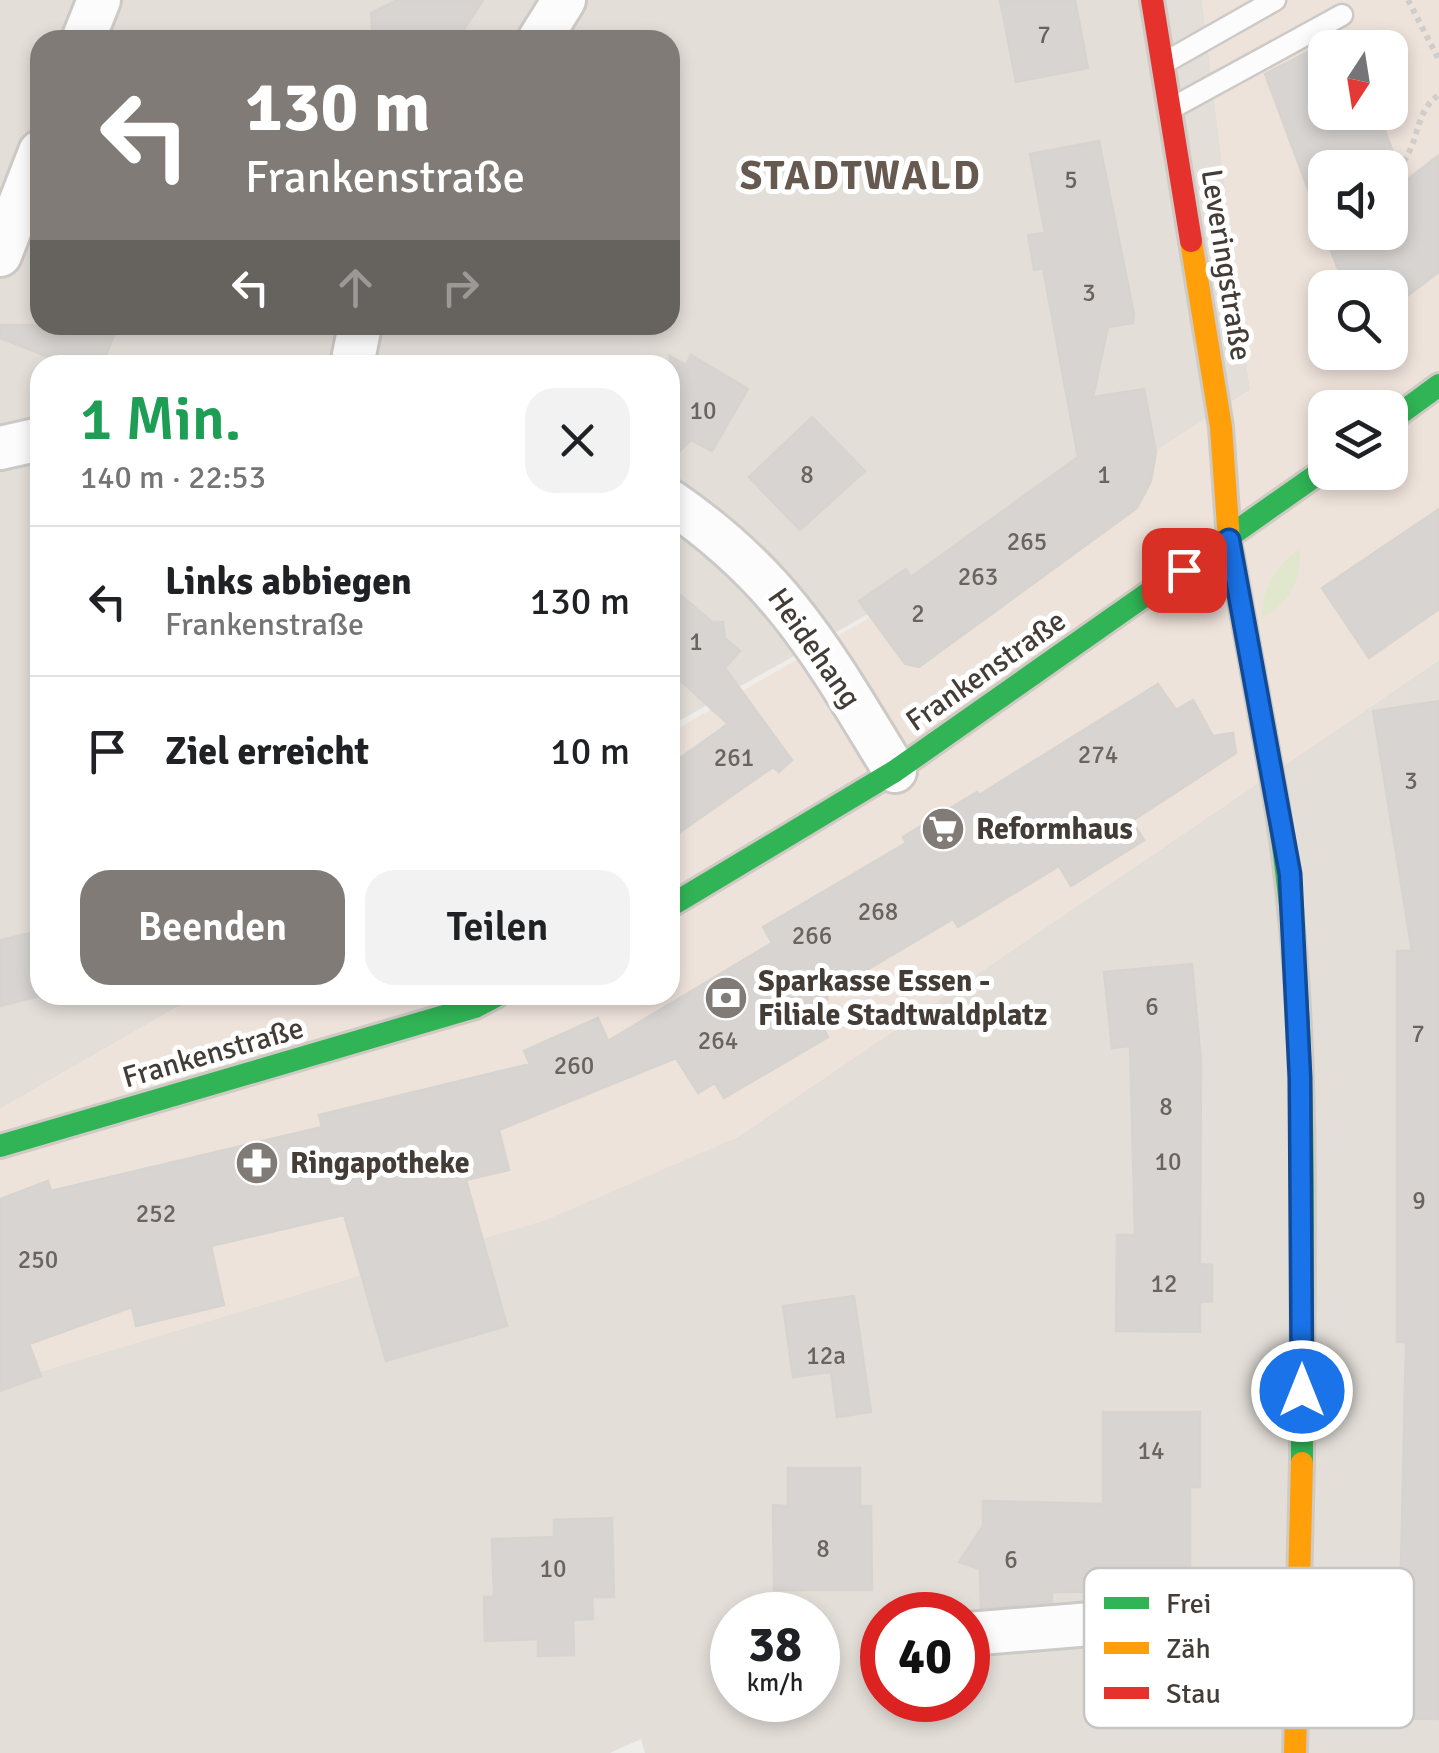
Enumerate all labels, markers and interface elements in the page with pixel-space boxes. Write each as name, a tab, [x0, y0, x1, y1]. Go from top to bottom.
house number: 7	[1037, 19, 1051, 50]
north arrow	[1308, 30, 1408, 130]
map controls	[1308, 30, 1408, 490]
text: 130 m	[245, 64, 430, 150]
icon: left	[80, 70, 210, 200]
text: Frankenstraße	[245, 150, 525, 205]
button: sound	[1308, 150, 1408, 250]
district label: STADTWALD	[740, 151, 982, 201]
house number: 5	[1064, 164, 1078, 195]
street label: Leveringstraße	[1193, 167, 1259, 363]
icon: left	[223, 260, 278, 315]
icon: ahead	[328, 260, 383, 315]
icon: right	[433, 260, 488, 315]
button: search	[1308, 270, 1408, 370]
house number: 3	[1082, 277, 1096, 308]
text: 1 Min.	[80, 383, 241, 457]
button: close	[525, 388, 630, 493]
button: layers	[1308, 390, 1408, 490]
house number: 10	[689, 395, 717, 426]
text: 140 m · 22:53	[80, 458, 266, 497]
house number: 8	[800, 459, 814, 490]
house number: 1	[1097, 459, 1111, 490]
house number: 265	[1007, 526, 1047, 557]
pin	[1142, 528, 1227, 613]
icon: arrive	[1157, 543, 1212, 598]
text: Links abbiegen	[165, 558, 412, 605]
house number: 263	[958, 561, 998, 592]
icon: left	[80, 574, 135, 629]
text: 130 m	[530, 578, 630, 625]
street label: Heidehang	[759, 581, 869, 715]
house number: 2	[911, 598, 925, 629]
street label: Frankenstraße	[899, 602, 1073, 740]
text: Frankenstraße	[165, 605, 364, 644]
house number: 1	[689, 626, 703, 657]
icon: arrive	[80, 724, 135, 779]
text: Ziel erreicht	[165, 728, 369, 775]
text: 10 m	[550, 728, 630, 775]
house number: 274	[1078, 739, 1118, 770]
house number: 261	[714, 742, 754, 773]
house number: 3	[1404, 765, 1418, 796]
supermarket icon: Reformhaus	[920, 806, 966, 852]
place label: Reformhaus	[976, 811, 1133, 848]
button: Beenden	[80, 870, 345, 985]
button: Teilen	[365, 870, 630, 985]
house number: 268	[858, 896, 898, 927]
house number: 266	[792, 920, 832, 951]
place label: Sparkasse Essen - Filiale Stadtwaldplatz	[758, 963, 1047, 1034]
bank icon: Sparkasse Essen - Filiale Stadtwaldplatz	[703, 975, 749, 1021]
house number: 6	[1145, 991, 1159, 1022]
street label: Frankenstraße	[118, 1009, 308, 1097]
house number: 7	[1411, 1018, 1425, 1049]
house number: 264	[698, 1025, 738, 1056]
house number: 260	[554, 1050, 594, 1081]
house number: 8	[1159, 1091, 1173, 1122]
pharmacy icon: Ringapotheke	[234, 1140, 280, 1186]
place label: Ringapotheke	[290, 1145, 470, 1182]
house number: 10	[1154, 1146, 1182, 1177]
house number: 9	[1412, 1185, 1426, 1216]
house number: 252	[136, 1198, 176, 1229]
house number: 250	[18, 1244, 58, 1275]
house number: 12	[1150, 1268, 1178, 1299]
position arrow	[1250, 1339, 1354, 1443]
house number: 12a	[806, 1340, 846, 1371]
house number: 14	[1137, 1435, 1165, 1466]
house number: 8	[816, 1533, 830, 1564]
house number: 6	[1004, 1544, 1018, 1575]
house number: 10	[539, 1553, 567, 1584]
legend	[1084, 1568, 1414, 1728]
text: Frei	[1166, 1587, 1211, 1621]
speed limit sign: 40	[860, 1592, 990, 1722]
text: 38	[748, 1614, 802, 1676]
text: Zäh	[1166, 1632, 1211, 1666]
text: km/h	[747, 1667, 803, 1698]
text: Stau	[1166, 1677, 1221, 1711]

